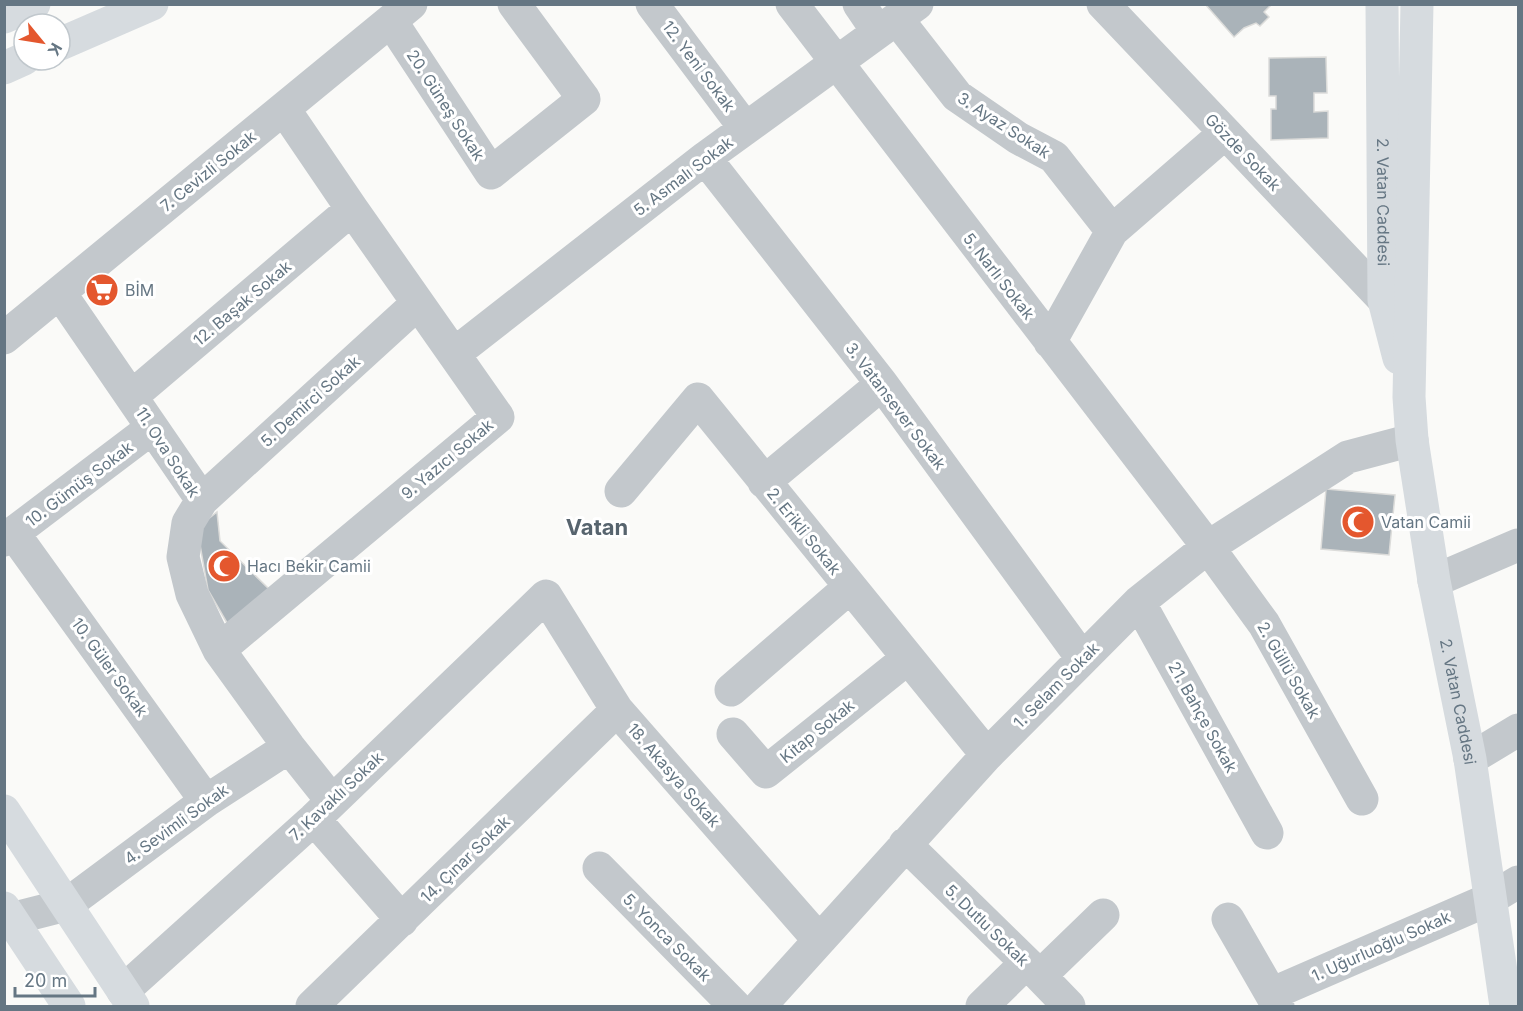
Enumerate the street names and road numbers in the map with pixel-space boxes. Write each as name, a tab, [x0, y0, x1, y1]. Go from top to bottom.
street label: 12. Yeni Sokak	[658, 17, 740, 116]
street label: 20. Güneş Sokak	[403, 46, 489, 164]
street label: 3. Ayaz Sokak	[954, 88, 1054, 162]
street label: Gözde Sokak	[1201, 109, 1285, 195]
street label: 7. Cevizli Sokak	[156, 126, 260, 216]
street label: 5. Asmalı Sokak	[629, 132, 737, 220]
street label: 2. Vatan Caddesi	[1373, 138, 1394, 266]
street label: 5. Narlı Sokak	[959, 229, 1039, 323]
street label: 12. Başak Sokak	[189, 256, 295, 350]
street label: 3. Vatansever Sokak	[842, 338, 950, 474]
street label: 5. Demirci Sokak	[256, 351, 364, 451]
street label: 11. Ova Sokak	[132, 403, 205, 501]
street label: 9. Yazıcı Sokak	[397, 415, 497, 503]
street label: 10. Gümüş Sokak	[21, 437, 137, 531]
street label: 2. Erikli Sokak	[763, 483, 845, 579]
street label: 10. Güler Sokak	[68, 614, 153, 720]
street label: 2. Güllü Sokak	[1253, 618, 1325, 722]
street label: 2. Vatan Caddesi	[1436, 637, 1481, 766]
street label: 1. Selam Sokak	[1009, 638, 1103, 732]
street label: 21. Bahçe Sokak	[1164, 658, 1242, 776]
street label: Kitap Sokak	[776, 695, 858, 767]
street label: 18. Akasya Sokak	[623, 719, 725, 831]
street label: 7. Kavaklı Sokak	[285, 747, 387, 845]
street label: 4. Sevimli Sokak	[120, 779, 232, 868]
street label: 14. Çınar Sokak	[416, 811, 514, 907]
street label: 5. Dutlu Sokak	[941, 880, 1033, 970]
street label: 5. Yonca Sokak	[619, 889, 715, 985]
street label: 1. Uğurluoğlu Sokak	[1308, 906, 1454, 986]

